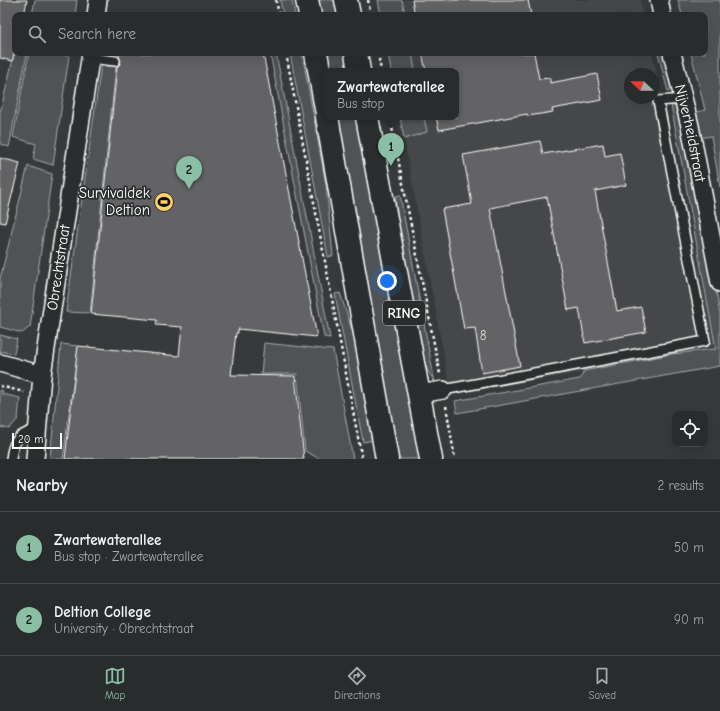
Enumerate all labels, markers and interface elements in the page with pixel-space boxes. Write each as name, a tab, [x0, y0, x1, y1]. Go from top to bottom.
search box	[12, 12, 708, 56]
icon: search	[26, 23, 48, 45]
text: Search here	[58, 25, 136, 43]
popup	[323, 68, 459, 120]
north arrow	[624, 68, 660, 104]
text: Zwartewaterallee	[337, 78, 445, 96]
street label: Nijverheidstraat	[671, 82, 710, 184]
text: Bus stop	[337, 96, 384, 111]
pin: 1	[378, 133, 404, 166]
pin: 2	[176, 156, 202, 189]
place label: Survivaldek Deltion	[79, 184, 151, 219]
sports icon: Survivaldek Deltion	[153, 191, 175, 213]
street label: Obrechtstraat	[43, 223, 74, 312]
your location	[377, 271, 397, 291]
road number: RING	[383, 301, 425, 325]
house number: 8	[480, 328, 487, 343]
map controls	[672, 411, 708, 447]
button: locate	[672, 411, 708, 447]
scale bar	[12, 431, 62, 450]
text: 20 m	[18, 433, 43, 446]
text: Nearby	[16, 476, 67, 495]
text: 2 results	[657, 478, 704, 493]
text: Zwartewaterallee	[54, 531, 161, 549]
text: 1	[26, 540, 32, 555]
text: 50 m	[674, 540, 704, 555]
text: Bus stop · Zwartewaterallee	[54, 549, 203, 564]
text: Deltion College	[54, 603, 151, 621]
text: 2	[26, 612, 32, 627]
text: 90 m	[674, 612, 704, 627]
text: University · Obrechtstraat	[54, 621, 194, 636]
tab: Map	[104, 665, 126, 702]
tab: Directions	[334, 665, 381, 702]
tab: Saved	[589, 665, 616, 702]

